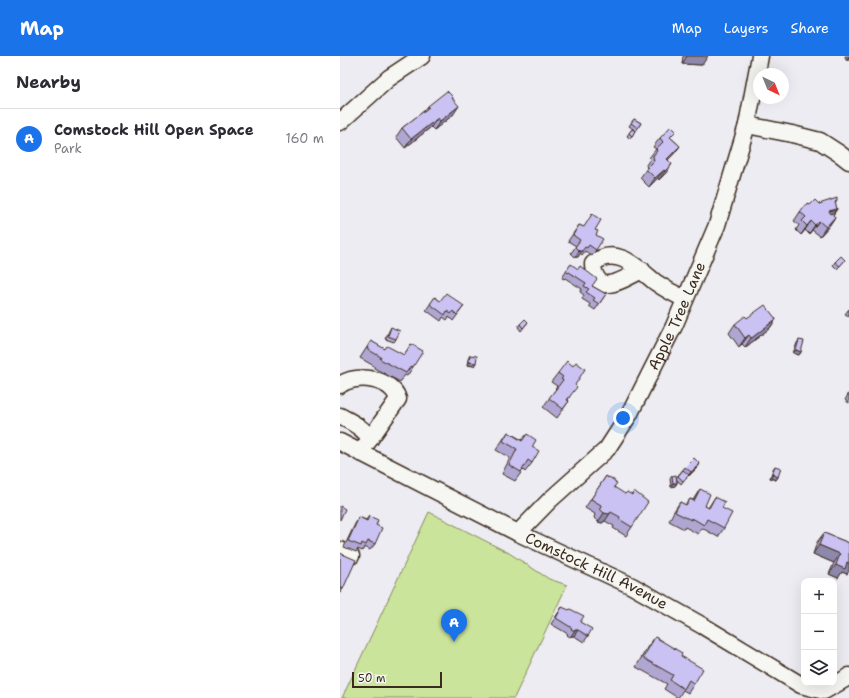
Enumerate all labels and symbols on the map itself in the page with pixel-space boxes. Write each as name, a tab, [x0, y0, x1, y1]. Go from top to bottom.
north arrow	[753, 68, 789, 104]
street label: Apple Tree Lane	[643, 259, 710, 374]
your location	[613, 408, 633, 428]
street label: Comstock Hill Avenue	[522, 528, 671, 614]
pin: A	[441, 609, 467, 642]
scale bar	[352, 670, 442, 689]

